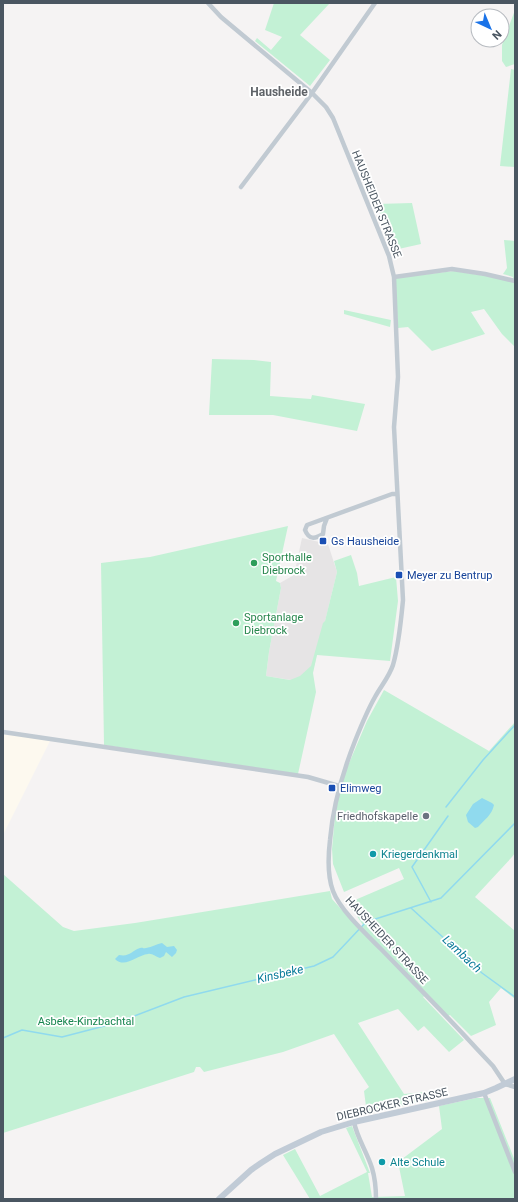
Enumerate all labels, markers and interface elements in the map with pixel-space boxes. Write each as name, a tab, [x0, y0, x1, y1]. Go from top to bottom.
north arrow	[470, 8, 510, 48]
text: N	[489, 27, 504, 42]
district label: Hausheide	[250, 85, 308, 99]
street label: HAUSHEIDER STRASSE	[349, 148, 404, 260]
place label: Gs Hausheide	[331, 535, 399, 548]
marker: Gs Hausheide	[318, 536, 328, 546]
place label: Sporthalle Diebrock	[262, 551, 312, 577]
marker: Sporthalle Diebrock	[249, 558, 259, 568]
place label: Meyer zu Bentrup	[407, 569, 492, 582]
marker: Meyer zu Bentrup	[394, 570, 404, 580]
place label: Sportanlage Diebrock	[244, 611, 303, 637]
marker: Sportanlage Diebrock	[231, 618, 241, 628]
place label: Elimweg	[340, 782, 382, 795]
marker: Elimweg	[327, 783, 337, 793]
place label: Friedhofskapelle	[337, 810, 418, 823]
marker: Friedhofskapelle	[421, 811, 431, 821]
place label: Kriegerdenkmal	[381, 848, 458, 861]
marker: Kriegerdenkmal	[368, 849, 378, 859]
street label: HAUSHEIDER STRASSE	[343, 894, 431, 987]
water label: Lambach	[440, 932, 484, 976]
water label: Kinsbeke	[255, 962, 305, 986]
park label: Asbeke-Kinzbachtal	[38, 1015, 134, 1028]
street label: DIEBROCKER STRASSE	[335, 1085, 449, 1124]
place label: Alte Schule	[390, 1156, 445, 1169]
marker: Alte Schule	[377, 1157, 387, 1167]

